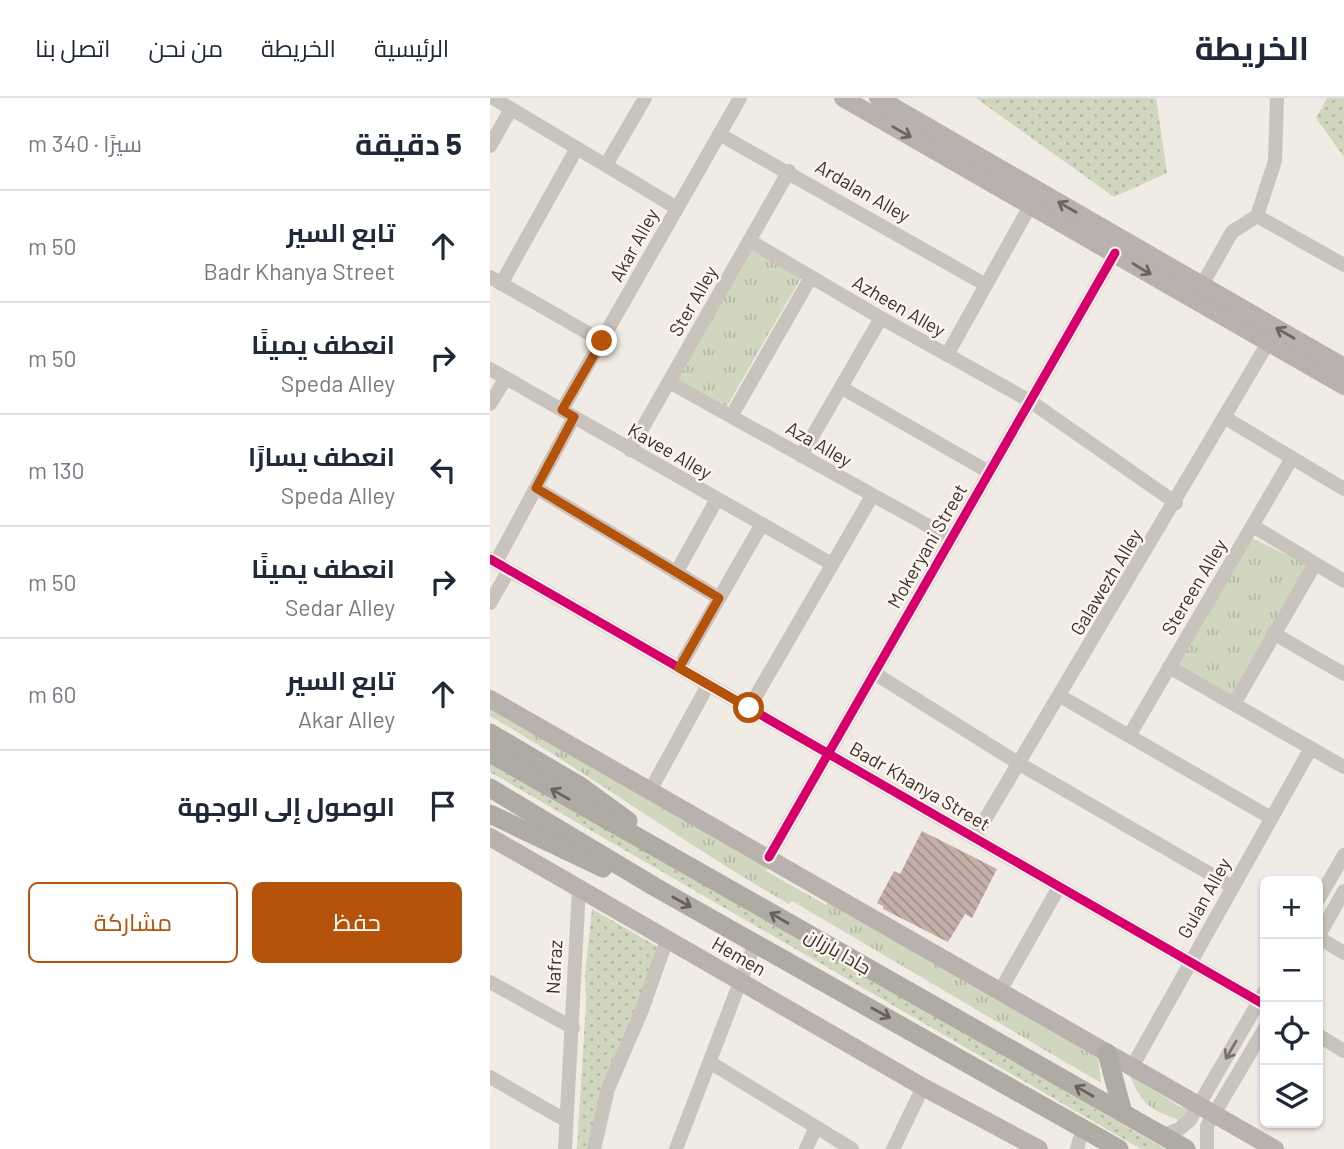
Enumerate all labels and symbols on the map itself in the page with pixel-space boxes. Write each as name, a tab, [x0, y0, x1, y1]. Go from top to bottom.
one-way arrow	[891, 126, 912, 139]
street label: Ardalan Alley	[812, 154, 915, 227]
one-way arrow	[1057, 200, 1077, 214]
street label: Akar Alley	[604, 204, 663, 285]
street label: Ster Alley	[663, 261, 722, 340]
one-way arrow	[1132, 262, 1152, 276]
street label: Azheen Alley	[849, 270, 950, 341]
route end	[586, 325, 617, 356]
one-way arrow	[1275, 326, 1295, 340]
street label: Aza Alley	[782, 416, 857, 472]
street label: Kavee Alley	[624, 417, 716, 484]
street label: Mokeryani Street	[882, 480, 971, 612]
street label: Galawezh Alley	[1065, 524, 1146, 639]
street label: Stereen Alley	[1156, 534, 1231, 639]
route start	[733, 692, 764, 723]
street label: Badr Khanya Street	[846, 736, 994, 835]
one-way arrow	[551, 786, 571, 800]
street label: Gulan Alley	[1172, 853, 1235, 942]
one-way arrow	[672, 895, 692, 909]
one-way arrow	[770, 911, 790, 925]
street label: جادا بارزان	[801, 922, 875, 980]
street label: Hemen	[708, 931, 770, 980]
street label: Nafraz	[541, 939, 566, 995]
one-way arrow	[870, 1007, 891, 1020]
one-way arrow	[1224, 1040, 1238, 1060]
one-way arrow	[1074, 1084, 1094, 1098]

